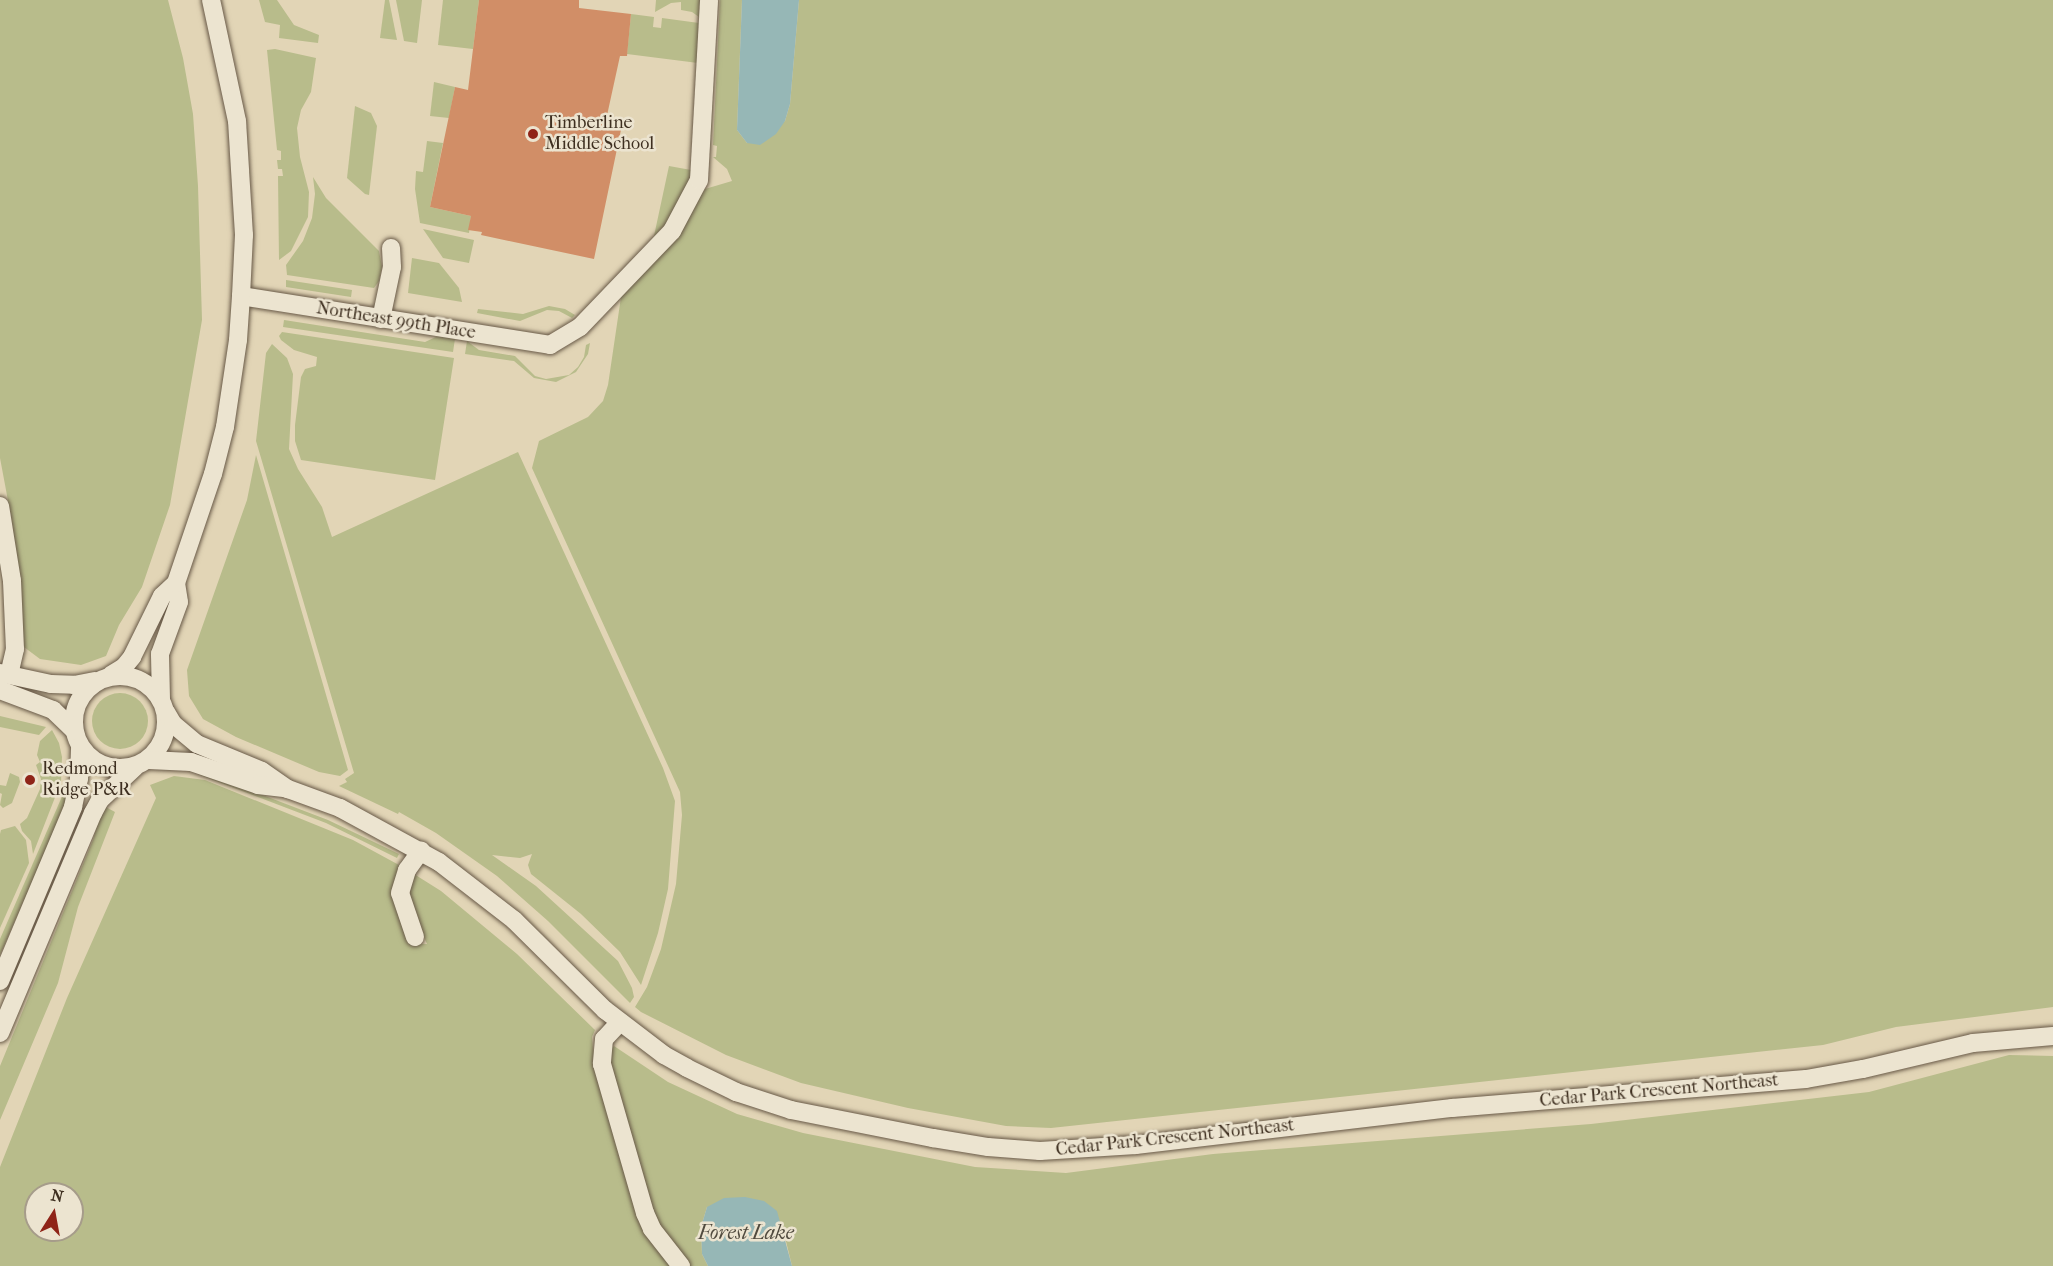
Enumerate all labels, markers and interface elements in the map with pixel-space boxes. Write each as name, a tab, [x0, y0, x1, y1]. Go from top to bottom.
place label: Timberline Middle School	[545, 113, 654, 156]
marker: Timberline Middle School	[526, 127, 540, 141]
street label: Northeast 99th Place	[315, 298, 477, 344]
place label: Redmond Ridge P&R	[42, 759, 131, 802]
marker: Redmond Ridge P&R	[23, 773, 37, 787]
street label: Cedar Park Crescent Northeast	[1539, 1070, 1779, 1112]
street label: Cedar Park Crescent Northeast	[1055, 1115, 1295, 1161]
north arrow	[24, 1182, 84, 1242]
text: N	[49, 1185, 65, 1206]
water label: Forest Lake	[698, 1220, 794, 1244]

